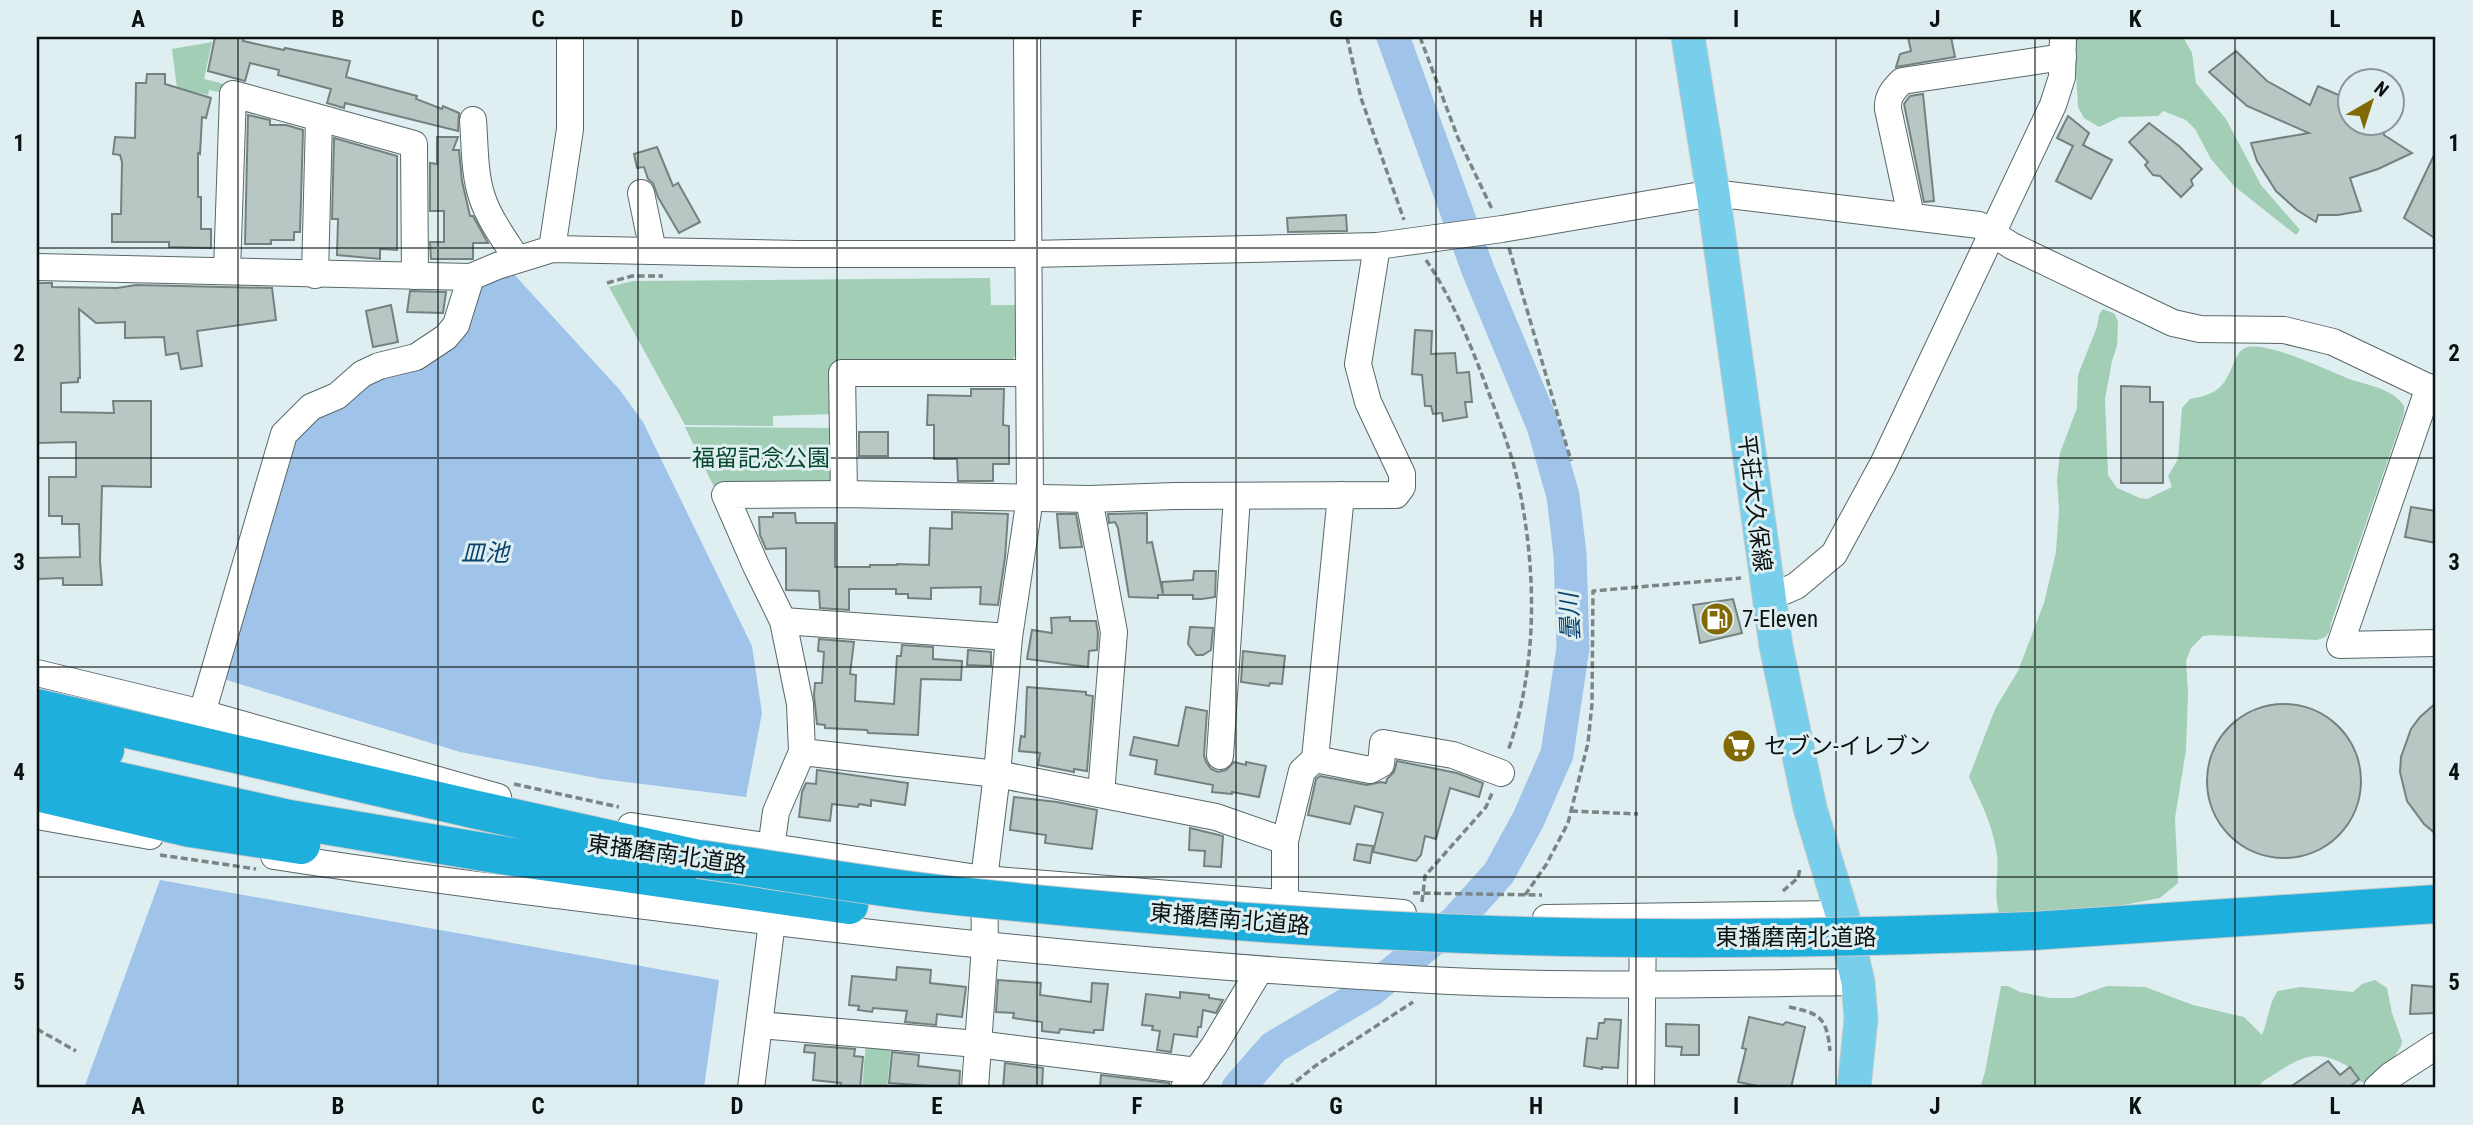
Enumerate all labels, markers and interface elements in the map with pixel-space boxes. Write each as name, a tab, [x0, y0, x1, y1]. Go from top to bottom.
text: A	[131, 6, 145, 33]
text: B	[332, 6, 344, 33]
text: C	[531, 6, 545, 33]
text: D	[731, 6, 744, 33]
text: E	[931, 6, 943, 33]
text: F	[1132, 6, 1143, 33]
text: G	[1329, 6, 1343, 33]
text: H	[1529, 6, 1543, 33]
text: I	[1733, 6, 1739, 33]
text: J	[1929, 6, 1941, 33]
text: K	[2129, 6, 2142, 33]
text: L	[2329, 6, 2341, 33]
north arrow	[2336, 66, 2406, 136]
text: N	[2370, 77, 2393, 102]
text: 1	[13, 130, 25, 157]
text: 1	[2448, 130, 2460, 157]
text: 2	[13, 340, 25, 367]
text: 2	[2448, 340, 2460, 367]
street label: 平荘大久保線	[1733, 433, 1776, 573]
park label: 福留記念公園	[692, 445, 830, 472]
water label: 皿池	[461, 539, 511, 567]
text: 3	[13, 549, 25, 576]
text: 3	[2448, 549, 2460, 576]
water label: 曇川	[1555, 589, 1585, 642]
fuel station icon: 7-Eleven	[1698, 600, 1736, 638]
place label: 7-Eleven	[1742, 606, 1818, 633]
supermarket icon: セブン-イレブン	[1720, 727, 1758, 765]
place label: セブン-イレブン	[1764, 733, 1931, 760]
text: 4	[13, 759, 25, 786]
text: 4	[2448, 759, 2460, 786]
street label: 東播磨南北道路	[585, 830, 749, 879]
street label: 東播磨南北道路	[1149, 899, 1311, 940]
street label: 東播磨南北道路	[1716, 924, 1877, 951]
text: 5	[13, 969, 25, 996]
text: 5	[2448, 969, 2460, 996]
text: A	[131, 1093, 145, 1120]
text: B	[332, 1093, 344, 1120]
text: C	[531, 1093, 545, 1120]
text: D	[731, 1093, 744, 1120]
text: E	[931, 1093, 943, 1120]
text: F	[1132, 1093, 1143, 1120]
text: G	[1329, 1093, 1343, 1120]
text: H	[1529, 1093, 1543, 1120]
text: I	[1733, 1093, 1739, 1120]
text: J	[1929, 1093, 1941, 1120]
text: K	[2129, 1093, 2142, 1120]
text: L	[2329, 1093, 2341, 1120]

